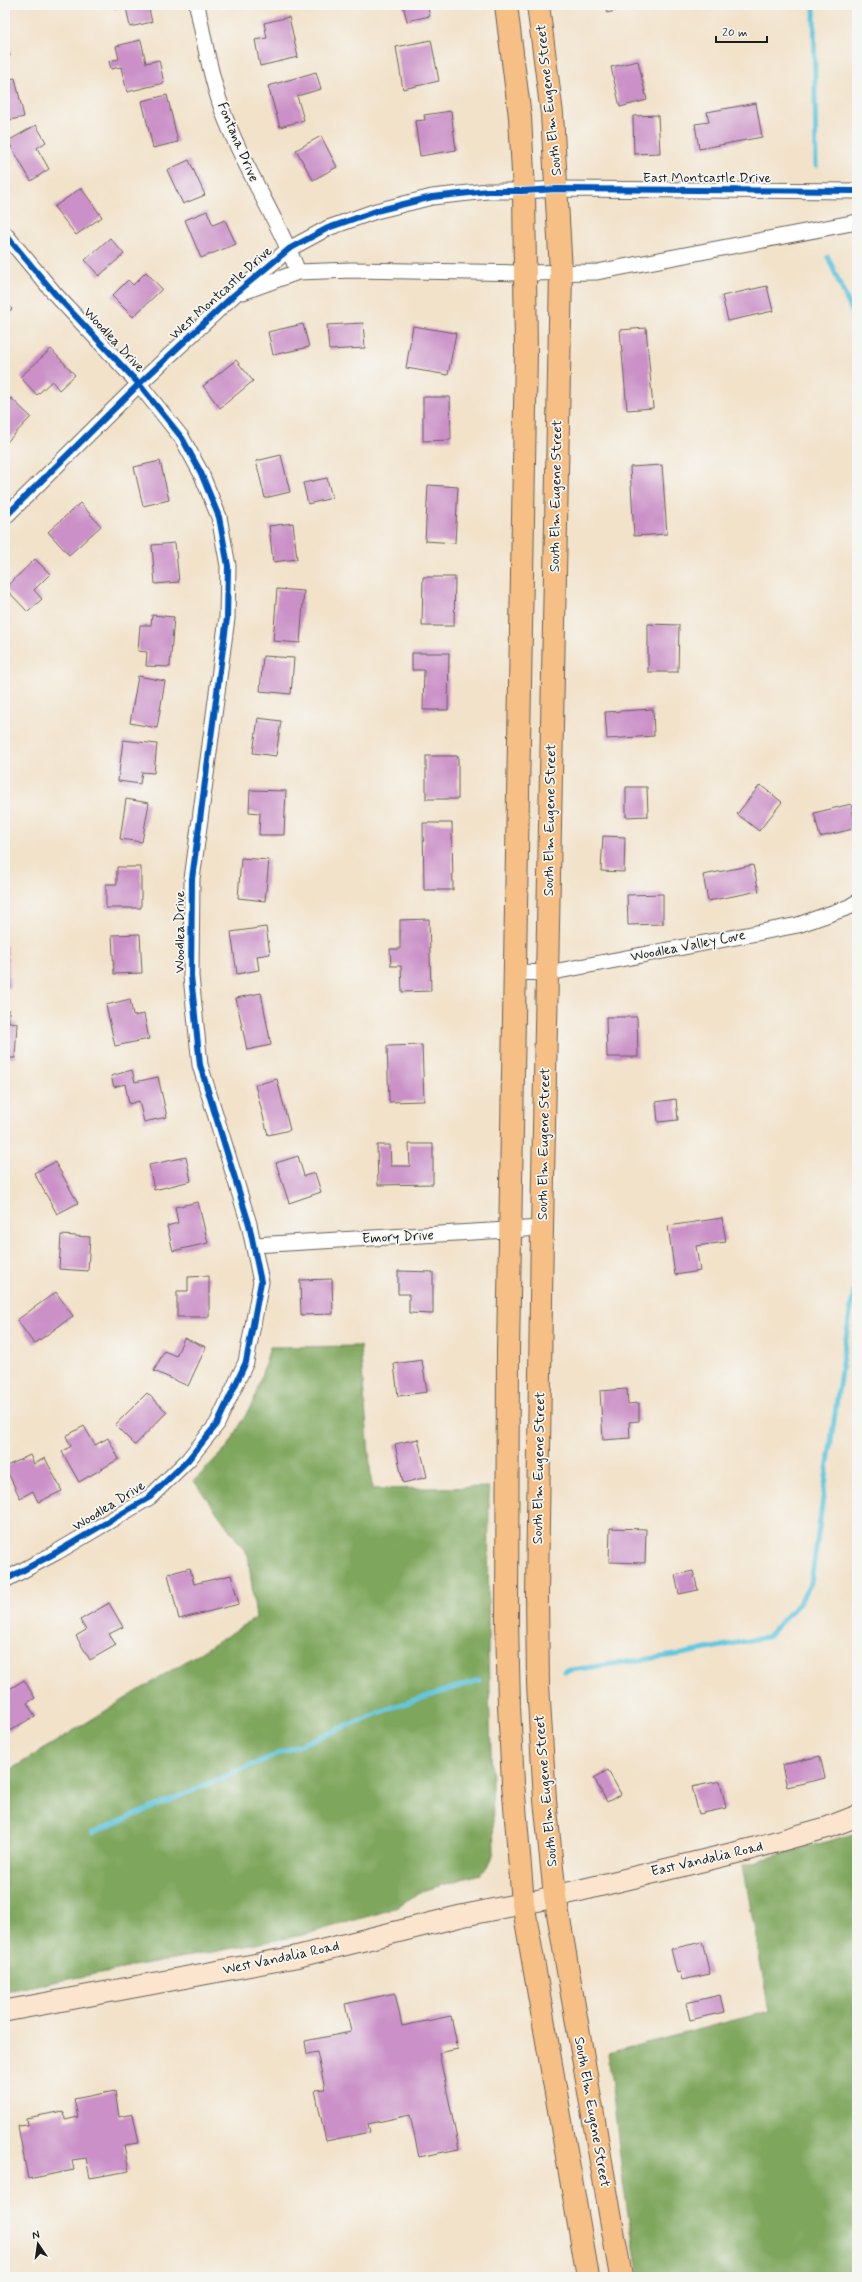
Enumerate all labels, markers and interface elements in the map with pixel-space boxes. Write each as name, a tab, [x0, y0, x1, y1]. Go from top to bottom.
scale bar	[716, 18, 767, 44]
street label: South Elm Eugene Street	[532, 23, 566, 177]
text: 20 m	[722, 25, 748, 41]
street label: Fontana Drive	[213, 99, 263, 185]
street label: East Montcastle Drive	[643, 169, 772, 187]
street label: West Montcastle Drive	[166, 242, 276, 344]
street label: Woodlea Drive	[79, 304, 149, 377]
street label: South Elm Eugene Street	[546, 419, 566, 572]
street label: South Elm Eugene Street	[540, 743, 560, 896]
street label: Woodlea Drive	[171, 890, 189, 973]
street label: Woodlea Valley Cove	[629, 926, 747, 966]
street label: South Elm Eugene Street	[534, 1067, 554, 1220]
street label: Emory Drive	[362, 1226, 434, 1248]
street label: South Elm Eugene Street	[529, 1391, 549, 1544]
street label: Woodlea Drive	[69, 1476, 149, 1536]
street label: South Elm Eugene Street	[530, 1714, 562, 1868]
street label: East Vandalia Road	[649, 1837, 765, 1881]
street label: West Vandalia Road	[221, 1937, 341, 1979]
street label: South Elm Eugene Street	[570, 2035, 614, 2189]
north arrow	[18, 2224, 58, 2264]
text: N	[31, 2228, 41, 2243]

